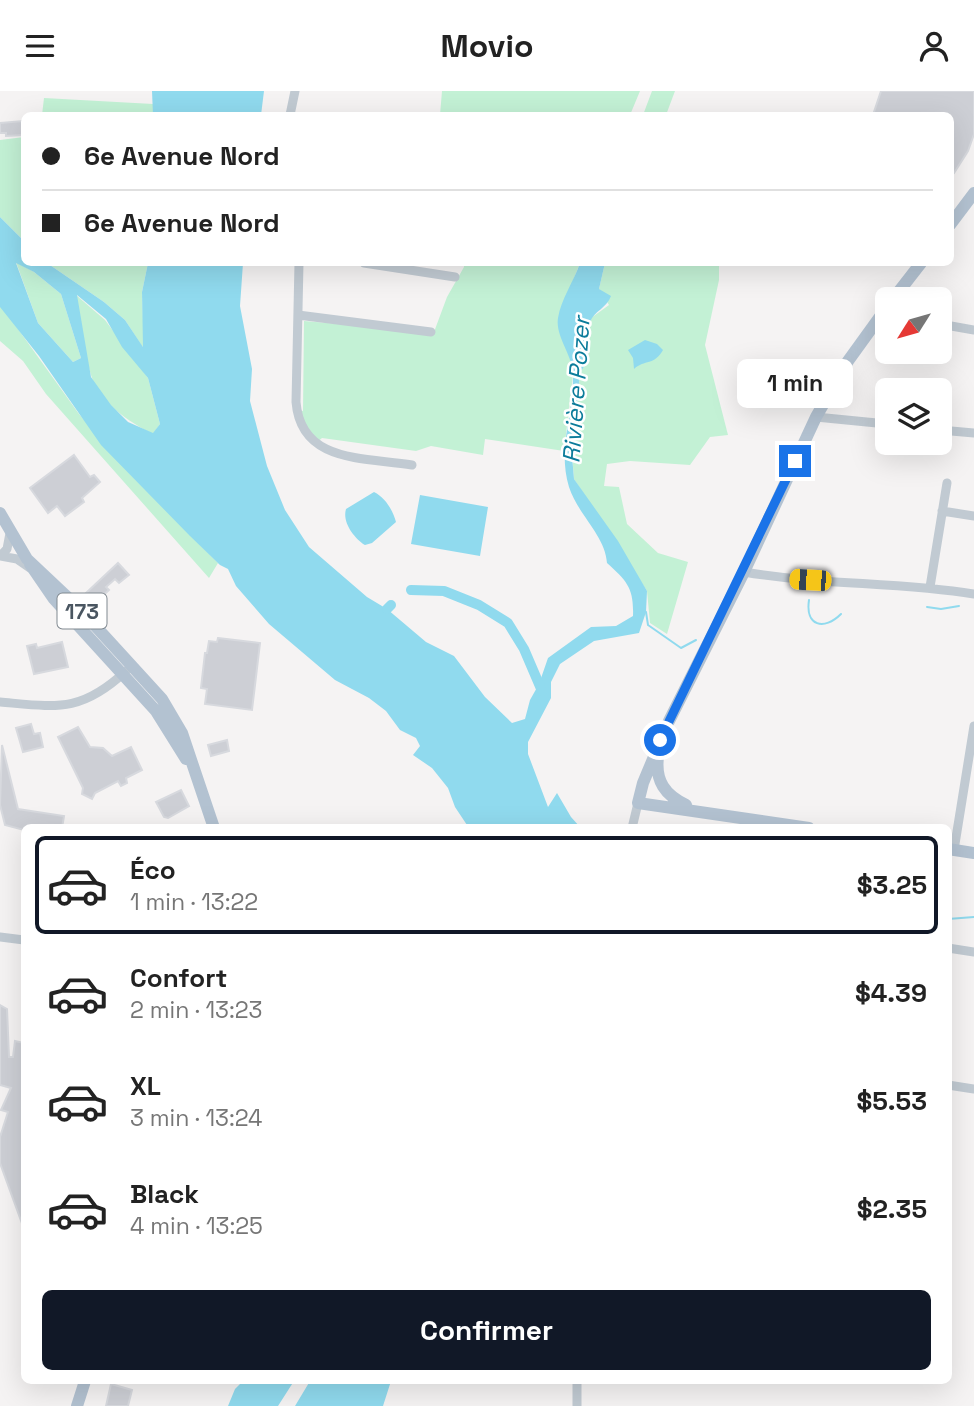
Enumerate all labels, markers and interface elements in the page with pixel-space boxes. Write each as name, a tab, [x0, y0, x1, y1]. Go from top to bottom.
text: Movio	[441, 26, 534, 66]
icon: menu	[21, 27, 59, 65]
icon: person	[915, 27, 953, 65]
text: 6e Avenue Nord	[84, 139, 280, 173]
text: 6e Avenue Nord	[84, 206, 280, 240]
north arrow	[875, 287, 952, 364]
map controls	[875, 287, 952, 455]
water label: Rivière Pozer	[555, 313, 597, 464]
callout: 1 min	[737, 359, 853, 409]
text: 1 min	[767, 368, 823, 398]
button: layers	[875, 378, 952, 455]
route end	[779, 445, 811, 477]
car	[789, 568, 832, 592]
road number: 173	[57, 594, 106, 629]
route start	[644, 724, 676, 756]
text: Éco	[130, 853, 176, 887]
icon: car	[46, 854, 109, 917]
text: $3.25	[857, 868, 927, 902]
text: 1 min · 13:22	[130, 887, 258, 917]
text: Confort	[130, 961, 227, 995]
icon: car	[46, 962, 109, 1025]
text: $4.39	[855, 976, 927, 1010]
text: 2 min · 13:23	[130, 995, 262, 1025]
text: XL	[130, 1069, 161, 1103]
icon: car	[46, 1070, 109, 1133]
text: $5.53	[856, 1084, 927, 1118]
text: 3 min · 13:24	[130, 1103, 262, 1133]
text: Black	[130, 1177, 199, 1211]
icon: car	[46, 1178, 109, 1241]
text: $2.35	[857, 1192, 927, 1226]
text: 4 min · 13:25	[130, 1211, 263, 1241]
button: Confirmer	[42, 1290, 931, 1370]

